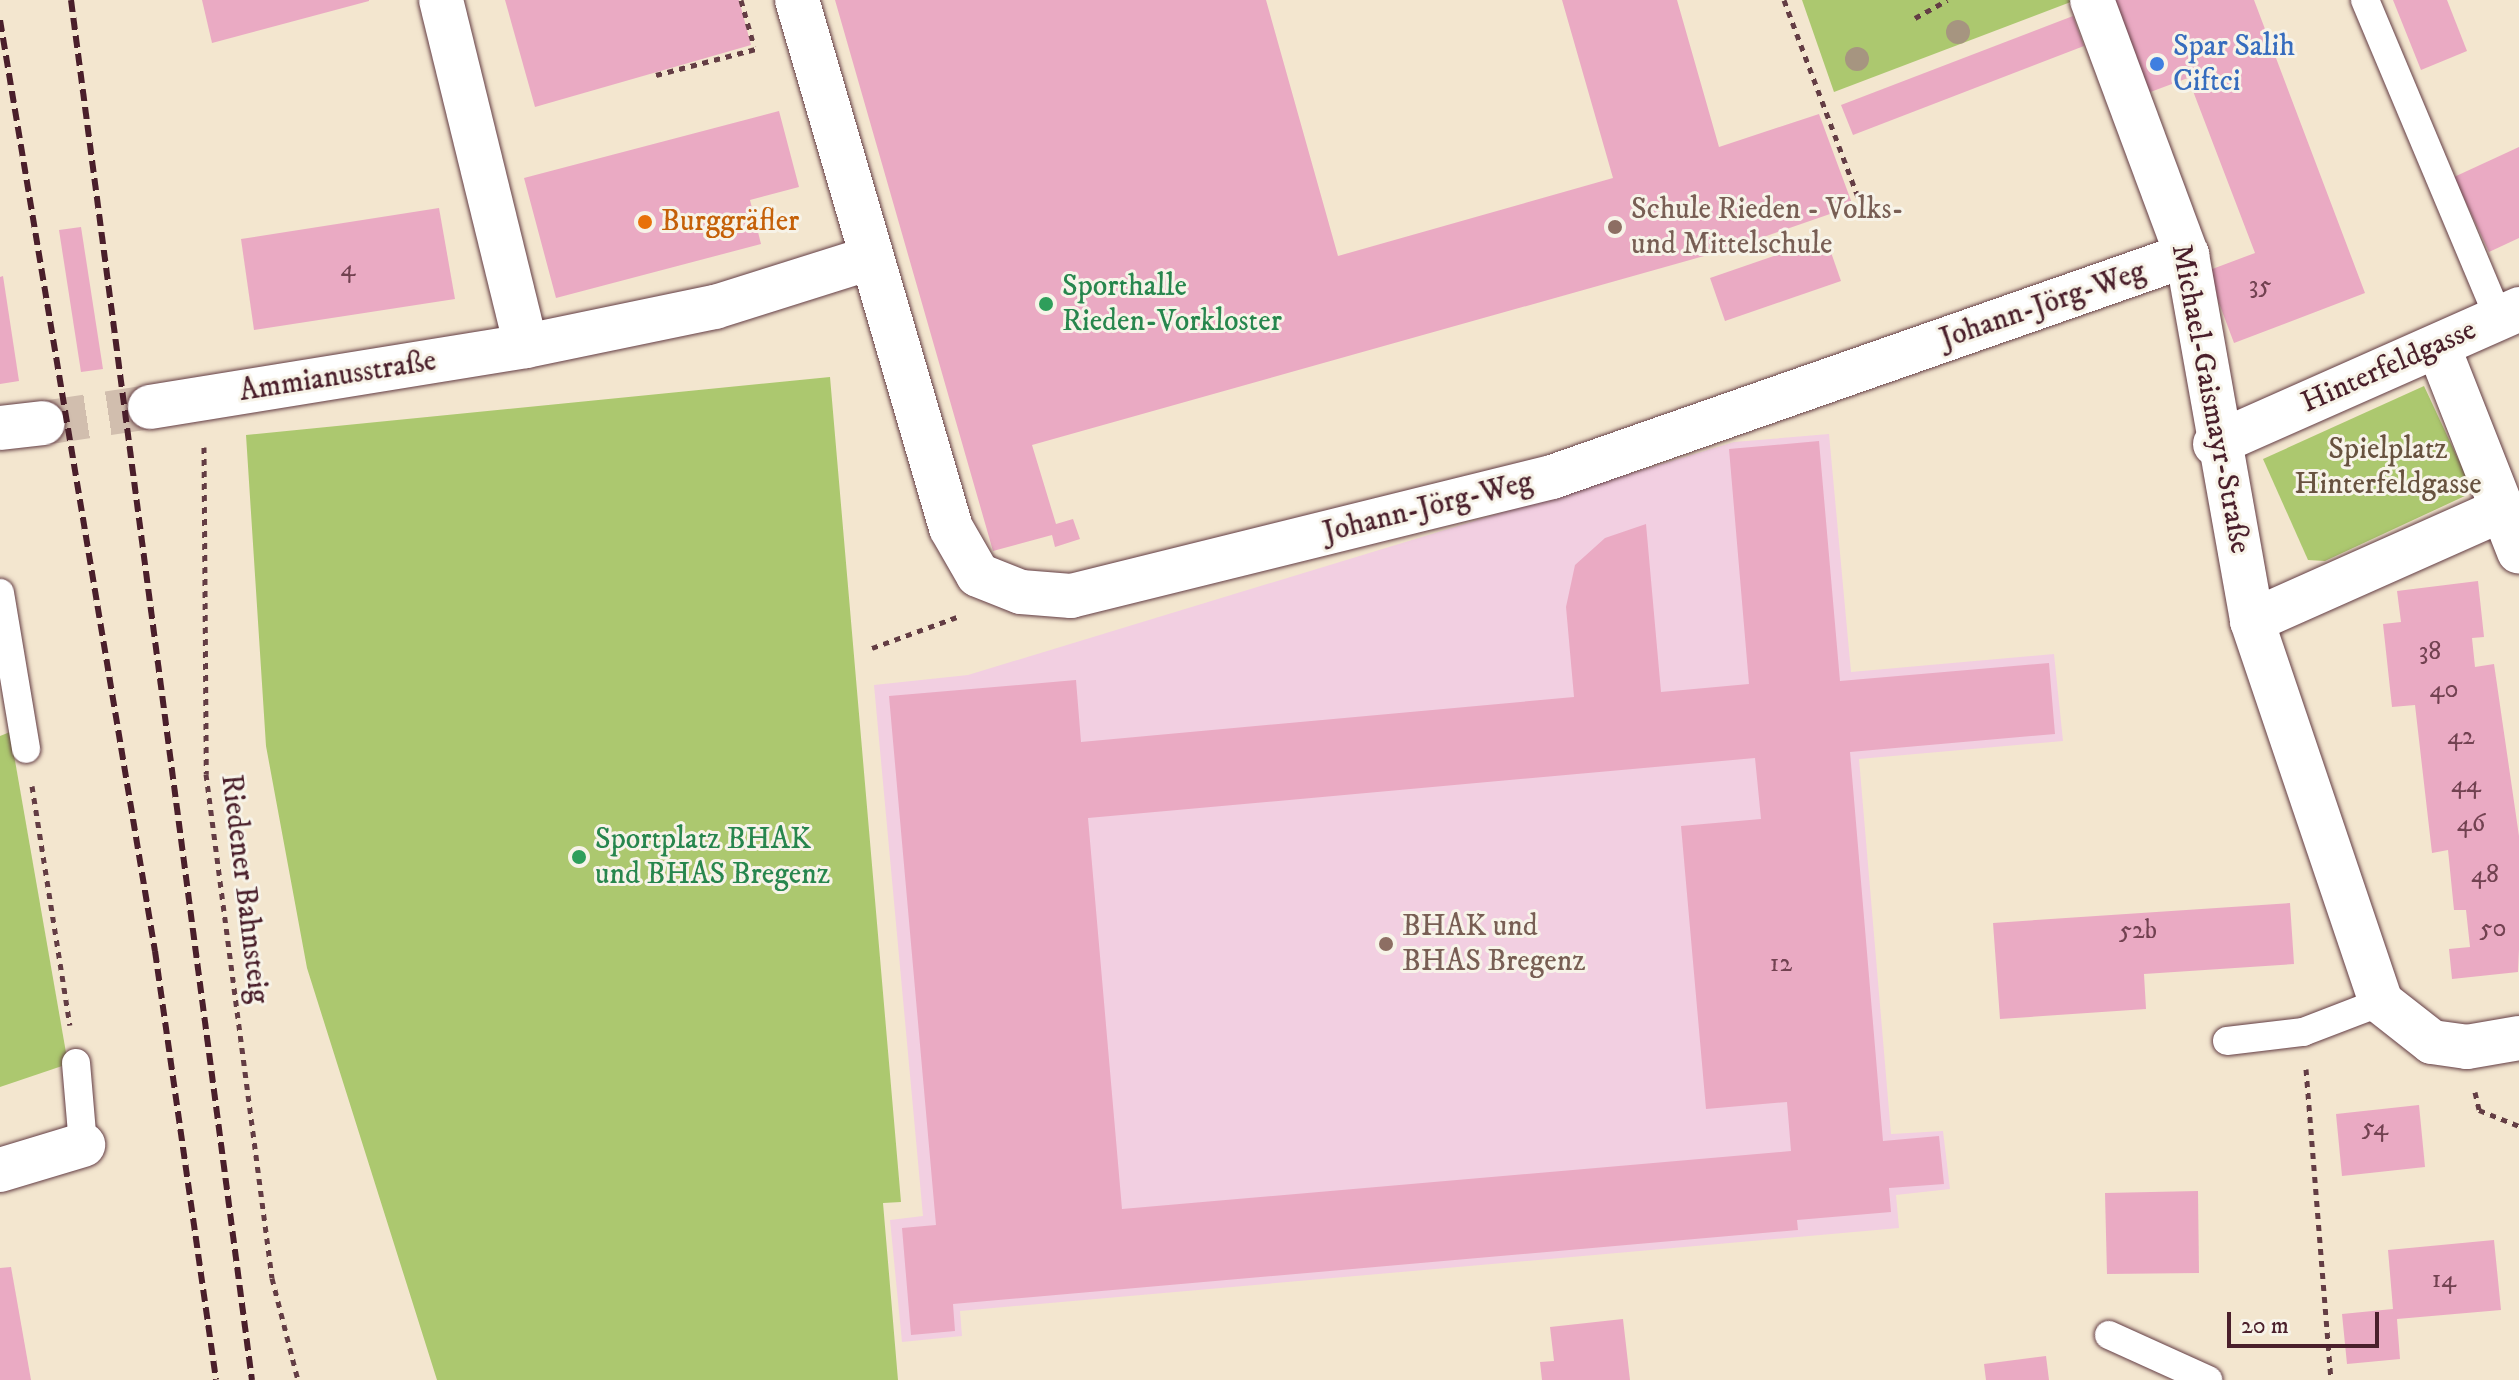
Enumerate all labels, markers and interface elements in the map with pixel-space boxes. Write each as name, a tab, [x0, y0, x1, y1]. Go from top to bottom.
place label: Spar Salih Ciftci	[2173, 29, 2295, 100]
marker: Spar Salih Ciftci	[2148, 55, 2166, 73]
place label: Schule Rieden - Volks- und Mittelschule	[1631, 192, 1904, 262]
place label: Burggräfler	[661, 204, 799, 240]
marker: Burggräfler	[636, 213, 654, 231]
marker: Schule Rieden - Volks- und Mittelschule	[1606, 218, 1624, 236]
street label: Michael-Gaismayr-Straße	[2162, 241, 2258, 557]
house number: 4	[341, 253, 355, 285]
street label: Johann-Jörg-Weg	[1936, 254, 2150, 358]
place label: Sporthalle Rieden-Vorkloster	[1062, 269, 1282, 340]
house number: 35	[2249, 270, 2271, 302]
marker: Sporthalle Rieden-Vorkloster	[1037, 295, 1055, 313]
street label: Hinterfeldgasse	[2296, 312, 2482, 422]
street label: Ammianusstraße	[237, 344, 439, 410]
park label: Spielplatz Hinterfeldgasse	[2294, 432, 2482, 502]
street label: Johann-Jörg-Weg	[1319, 465, 1537, 551]
house number: 38	[2419, 636, 2441, 668]
house number: 40	[2430, 674, 2458, 706]
house number: 42	[2447, 721, 2475, 753]
house number: 44	[2451, 769, 2481, 801]
street label: Riedener Bahnsteig	[212, 772, 276, 1006]
house number: 46	[2457, 808, 2485, 840]
place label: Sportplatz BHAK und BHAS Bregenz	[595, 822, 830, 892]
marker: Sportplatz BHAK und BHAS Bregenz	[570, 848, 588, 866]
house number: 48	[2471, 859, 2499, 891]
place label: BHAK und BHAS Bregenz	[1402, 909, 1585, 980]
house number: 50	[2480, 913, 2506, 945]
house number: 52b	[2119, 915, 2157, 947]
marker: BHAK und BHAS Bregenz	[1377, 935, 1395, 953]
house number: 12	[1770, 948, 1792, 980]
house number: 54	[2362, 1112, 2388, 1144]
house number: 14	[2432, 1264, 2456, 1296]
scale bar	[2231, 1296, 2383, 1346]
text: 20 m	[2241, 1311, 2289, 1341]

